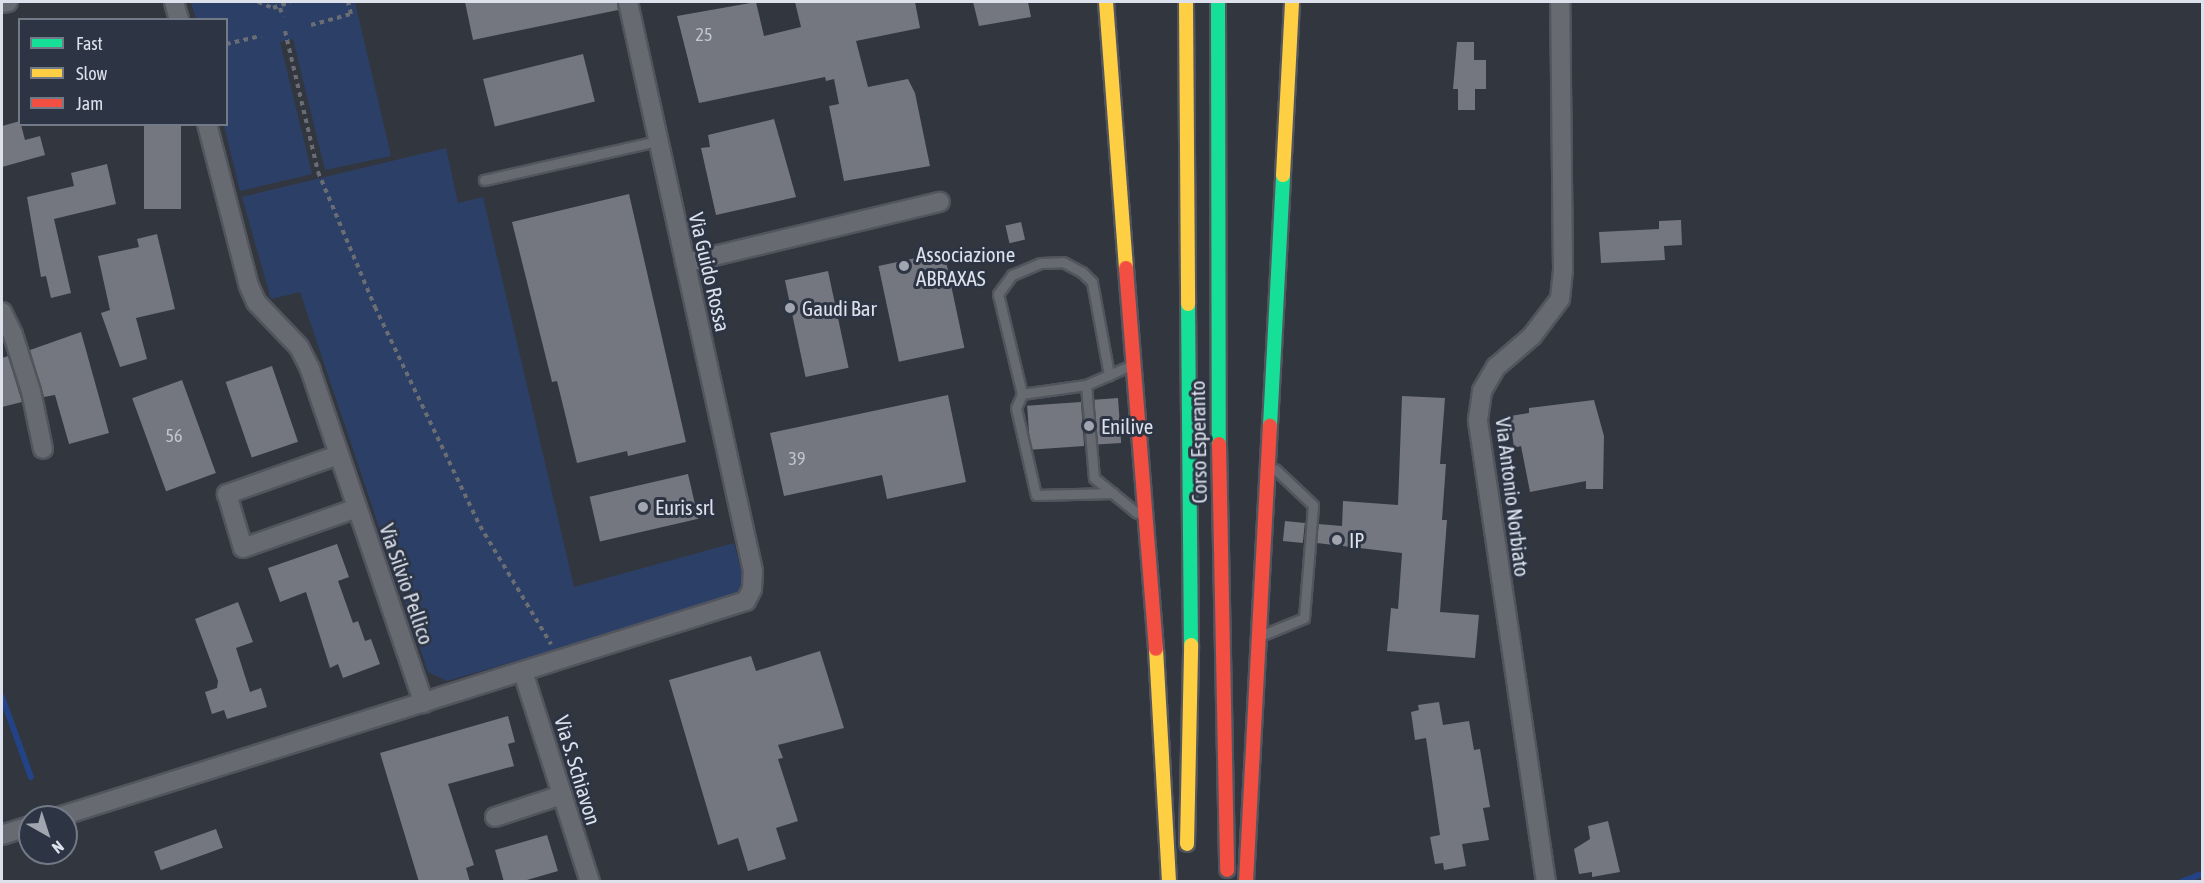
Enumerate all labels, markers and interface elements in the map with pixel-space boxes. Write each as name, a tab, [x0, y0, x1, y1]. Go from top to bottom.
legend	[18, 18, 228, 126]
house number: 25	[696, 24, 712, 46]
text: Fast	[76, 33, 103, 54]
text: Slow	[76, 63, 107, 84]
text: Jam	[76, 93, 103, 114]
street label: Via Guido Rossa	[684, 210, 736, 334]
place label: Associazione ABRAXAS	[916, 241, 1015, 291]
marker: Associazione ABRAXAS	[897, 259, 911, 273]
place label: Gaudi Bar	[802, 295, 877, 321]
marker: Gaudi Bar	[783, 301, 797, 315]
street label: Corso Esperanto	[1184, 380, 1212, 504]
place label: Enilive	[1101, 413, 1153, 439]
street label: Via Antonio Norbiato	[1491, 416, 1535, 578]
marker: Enilive	[1082, 419, 1096, 433]
house number: 56	[166, 425, 182, 447]
house number: 39	[789, 448, 805, 470]
place label: Euris srl	[655, 494, 715, 520]
marker: Euris srl	[636, 500, 650, 514]
street label: Via Silvio Pellico	[375, 520, 439, 648]
place label: IP	[1349, 527, 1365, 553]
marker: IP	[1330, 533, 1344, 547]
street label: Via S. Schiavon	[549, 712, 607, 828]
north arrow	[18, 805, 78, 865]
text: N	[49, 837, 67, 857]

